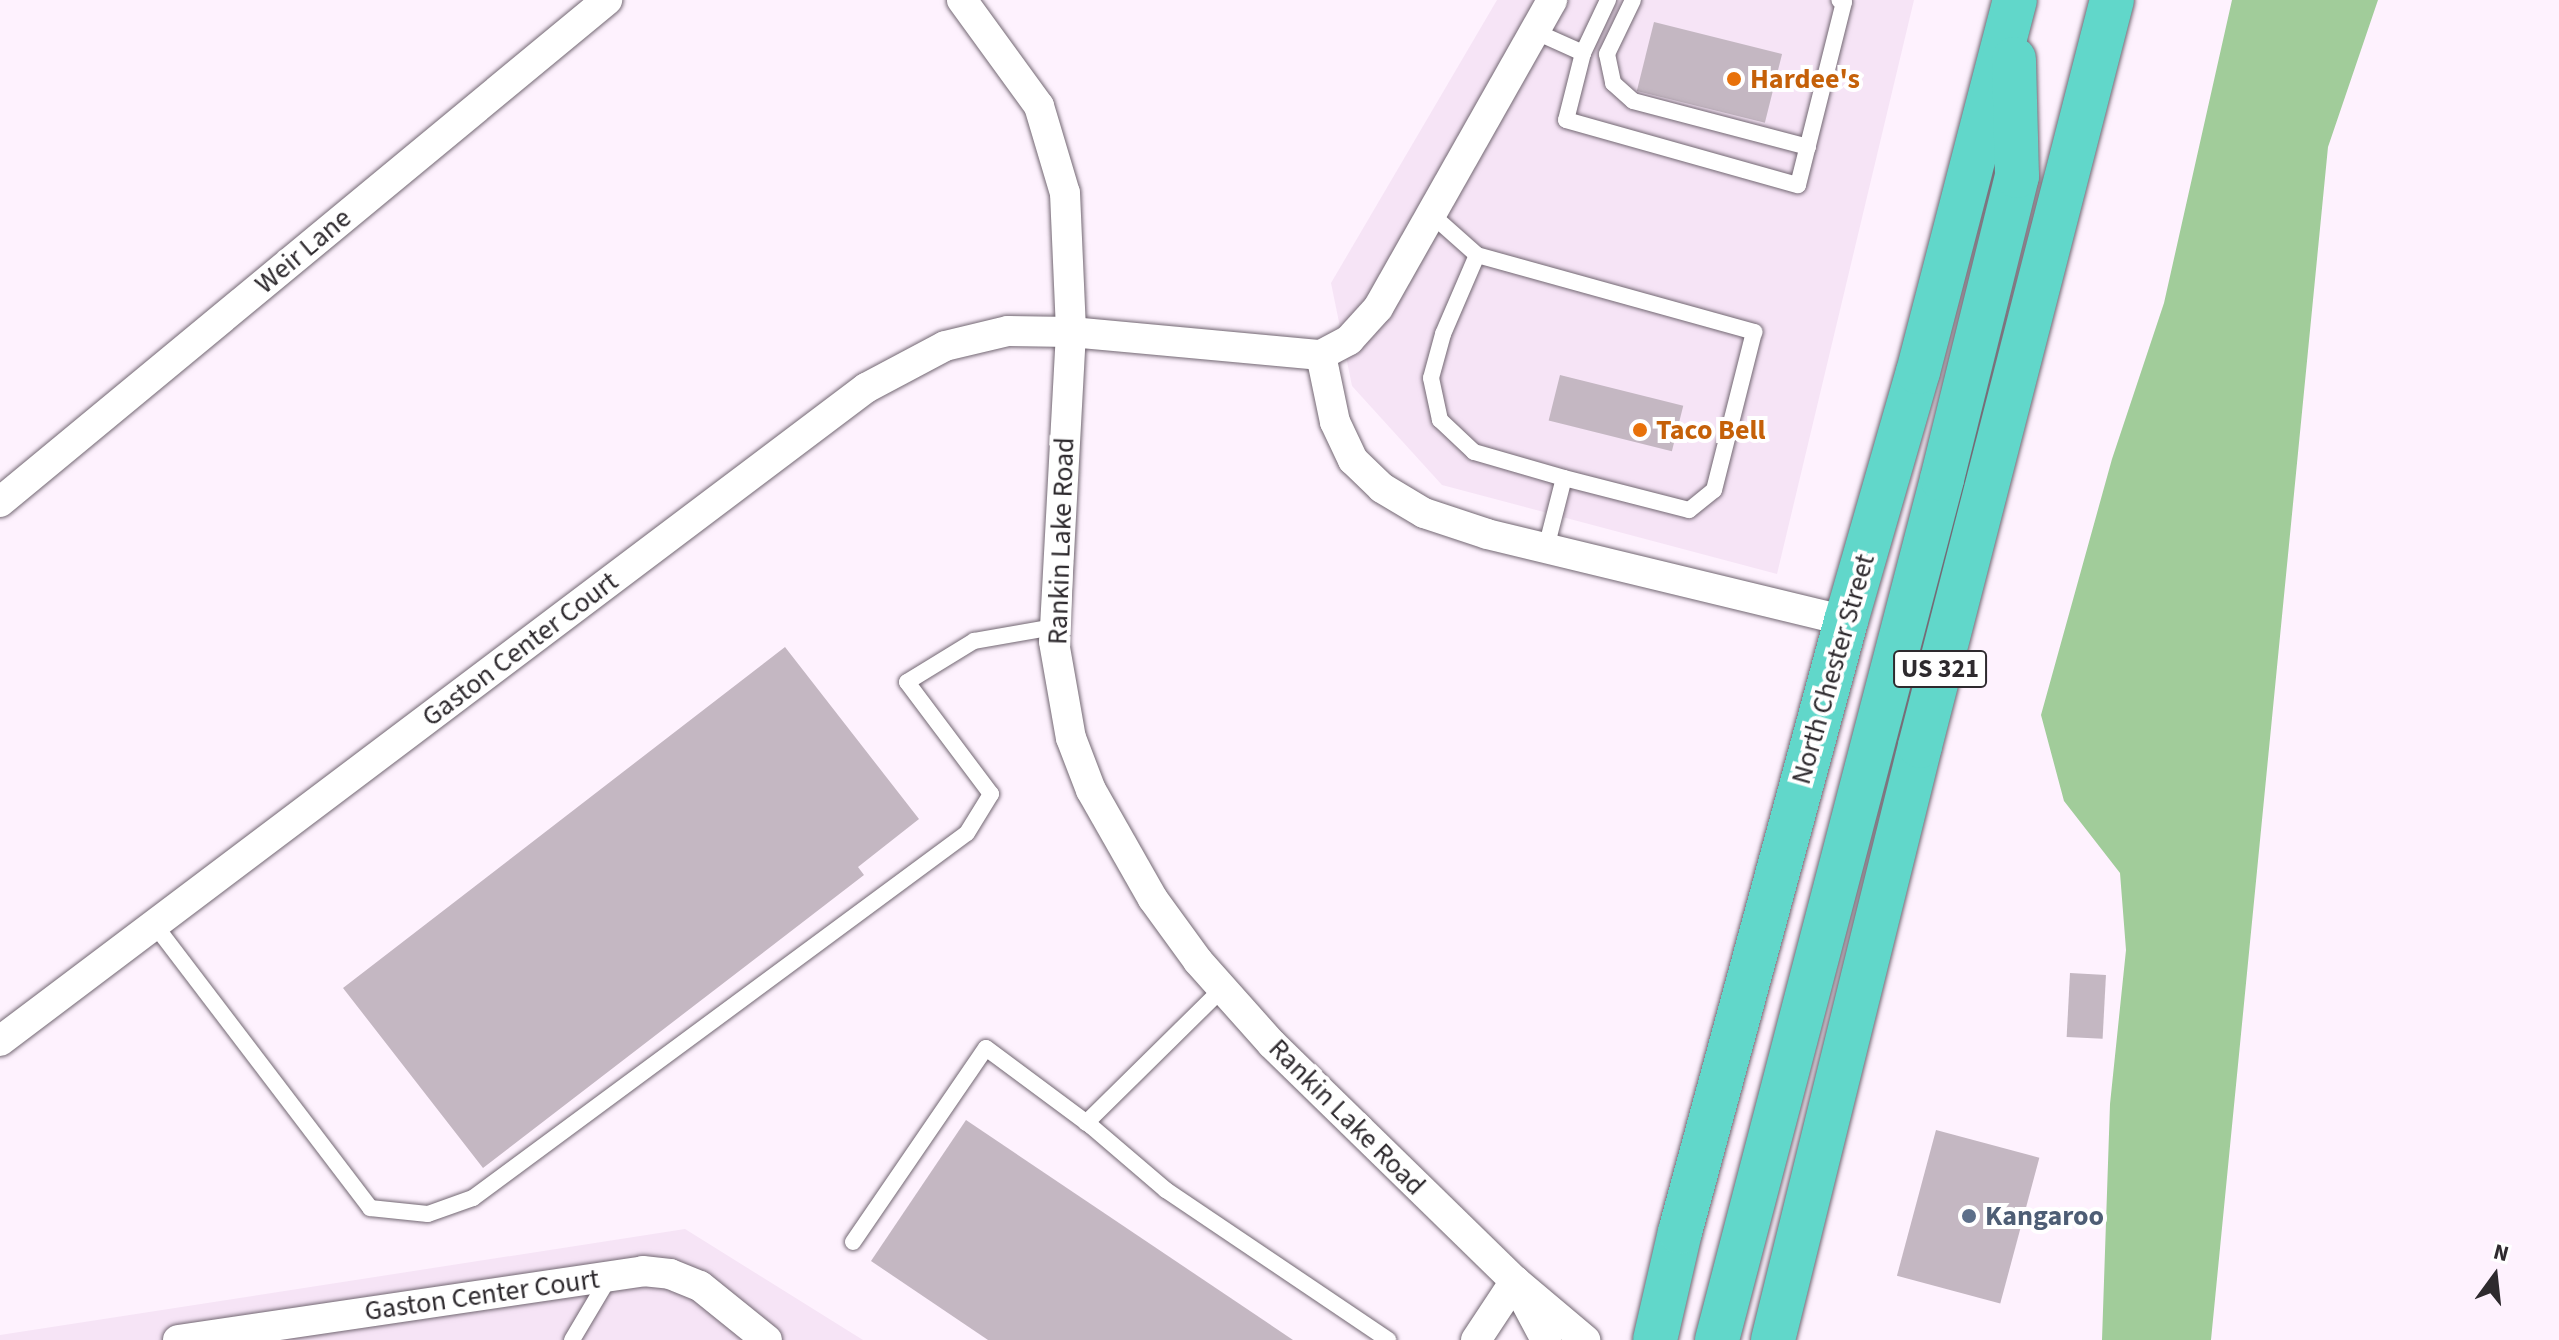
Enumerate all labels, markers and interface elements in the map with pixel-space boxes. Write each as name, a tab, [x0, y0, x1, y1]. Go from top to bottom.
place label: Hardee's	[1750, 62, 1860, 96]
marker: Hardee's	[1725, 70, 1743, 88]
street label: Weir Lane	[248, 201, 358, 301]
place label: Taco Bell	[1656, 413, 1765, 447]
marker: Taco Bell	[1631, 421, 1649, 439]
street label: Rankin Lake Road	[1041, 437, 1081, 645]
street label: North Chester Street	[1784, 550, 1882, 788]
street label: Gaston Center Court	[415, 564, 625, 734]
road number: US 321	[1892, 647, 1988, 691]
street label: Rankin Lake Road	[1262, 1032, 1432, 1202]
place label: Kangaroo	[1985, 1199, 2104, 1233]
marker: Kangaroo	[1960, 1207, 1978, 1225]
text: N	[2490, 1235, 2512, 1270]
north arrow	[2455, 1236, 2535, 1316]
street label: Gaston Center Court	[362, 1262, 602, 1328]

